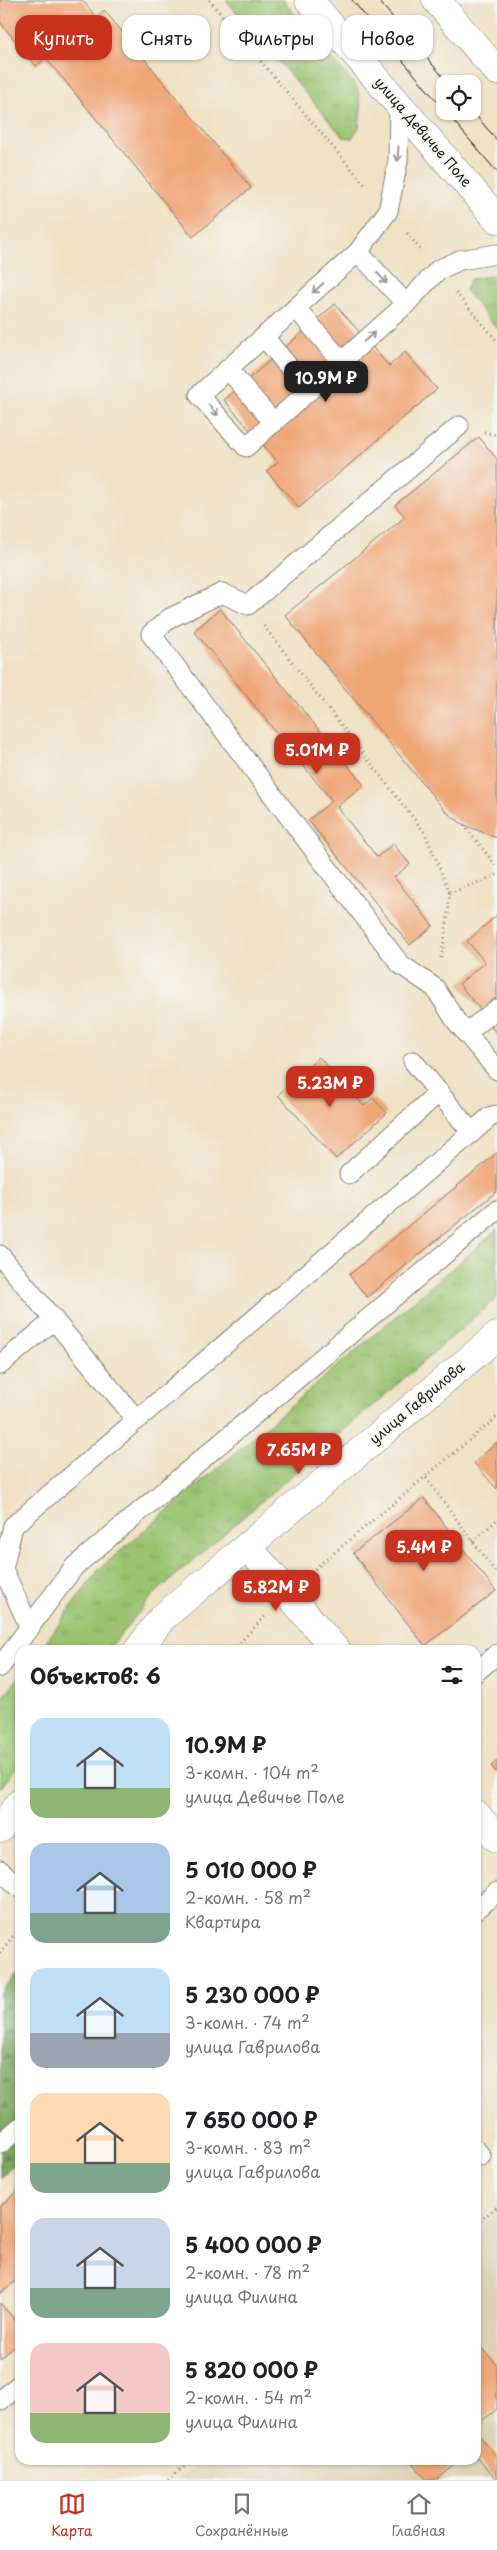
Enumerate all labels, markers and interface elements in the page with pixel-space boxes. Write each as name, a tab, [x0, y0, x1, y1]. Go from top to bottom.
chip: Купить	[15, 15, 112, 60]
chip: Снять	[122, 15, 210, 60]
chip: Фильтры	[220, 15, 332, 60]
chip: Новое	[342, 15, 433, 60]
street label: улица Девичье Поле	[370, 72, 477, 192]
map controls	[436, 75, 481, 120]
button: locate	[436, 75, 481, 120]
one-way arrow	[393, 146, 402, 162]
one-way arrow	[376, 272, 388, 284]
one-way arrow	[312, 282, 325, 294]
one-way arrow	[362, 332, 375, 343]
pin: 10.9M ₽	[280, 360, 372, 403]
text: 10.9M ₽	[295, 365, 357, 389]
one-way arrow	[207, 403, 219, 416]
pin: 5.01M ₽	[271, 732, 363, 775]
text: 5.01M ₽	[285, 737, 349, 761]
pin: 5.23M ₽	[284, 1066, 376, 1108]
text: 5.23M ₽	[297, 1070, 363, 1094]
street label: улица Гаврилова	[365, 1356, 469, 1449]
pin: 7.65M ₽	[253, 1432, 345, 1475]
text: 7.65M ₽	[267, 1437, 331, 1461]
pin: 5.4M ₽	[383, 1530, 465, 1572]
text: 5.4M ₽	[396, 1534, 452, 1558]
pin: 5.82M ₽	[230, 1570, 322, 1612]
text: 5.82M ₽	[243, 1574, 309, 1598]
text: Объектов: 6	[30, 1659, 161, 1691]
icon: filters	[438, 1661, 466, 1689]
text: 10.9M ₽	[185, 1728, 266, 1760]
icon: home	[70, 1738, 130, 1798]
text: 3-комн. · 104 m²	[185, 1760, 319, 1784]
text: улица Девичье Поле	[185, 1784, 345, 1808]
text: 5 010 000 ₽	[185, 1853, 317, 1885]
icon: home	[70, 1863, 130, 1923]
text: 2-комн. · 58 m²	[185, 1885, 311, 1909]
text: Квартира	[185, 1909, 260, 1933]
text: 5 230 000 ₽	[185, 1978, 319, 2010]
icon: home	[70, 1988, 130, 2048]
text: 3-комн. · 74 m²	[185, 2010, 310, 2034]
text: улица Гаврилова	[185, 2034, 320, 2058]
text: 7 650 000 ₽	[185, 2103, 317, 2135]
icon: home	[70, 2113, 130, 2173]
text: 3-комн. · 83 m²	[185, 2135, 311, 2159]
text: улица Гаврилова	[185, 2159, 320, 2183]
text: 5 400 000 ₽	[185, 2228, 321, 2260]
icon: home	[70, 2238, 130, 2298]
text: 2-комн. · 78 m²	[185, 2260, 310, 2284]
text: улица Филина	[185, 2284, 298, 2308]
text: 5 820 000 ₽	[185, 2353, 318, 2385]
icon: home	[70, 2363, 130, 2423]
text: 2-комн. · 54 m²	[185, 2385, 312, 2409]
text: улица Филина	[185, 2409, 298, 2433]
tab: Карта	[51, 2490, 92, 2541]
tab: Сохранённые	[195, 2490, 289, 2541]
tab: Главная	[391, 2490, 446, 2541]

